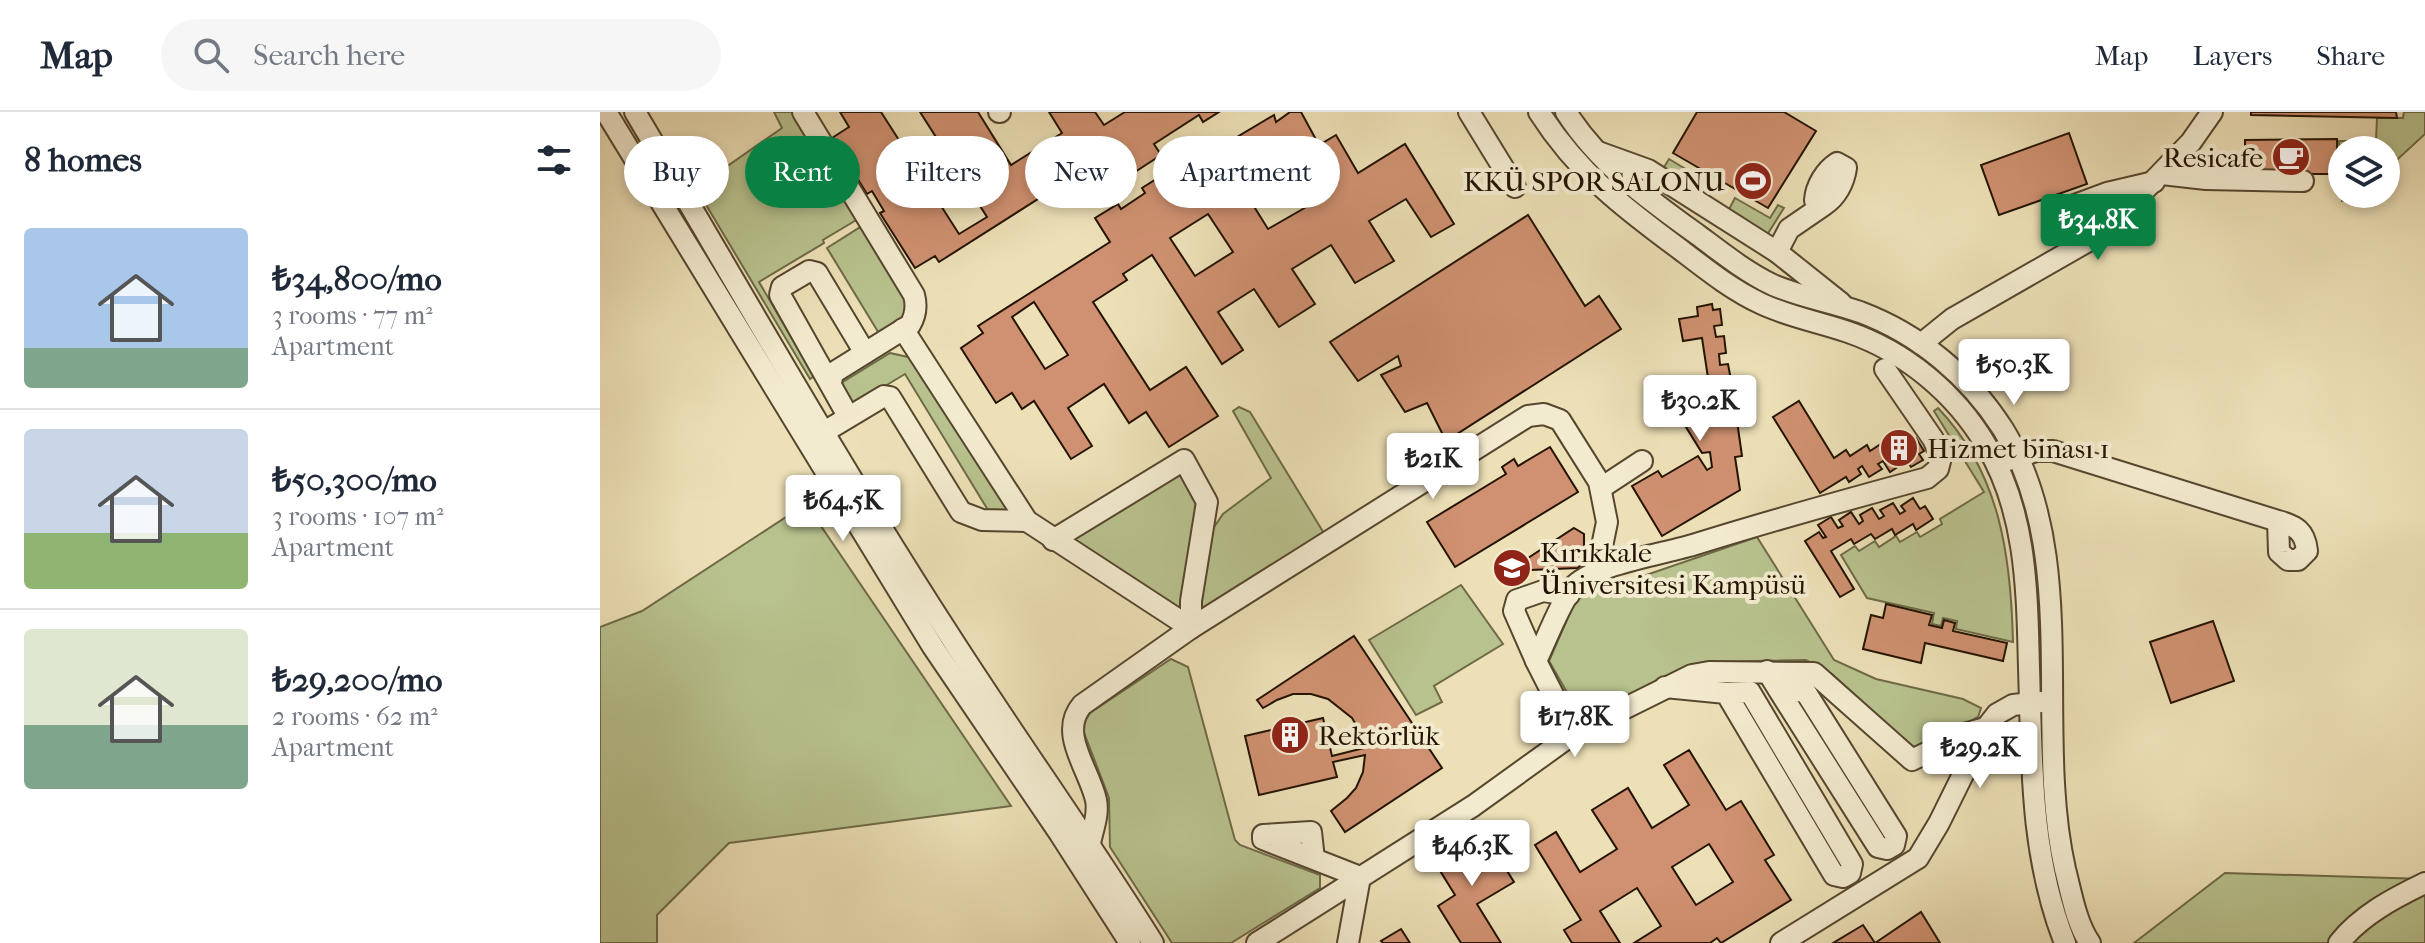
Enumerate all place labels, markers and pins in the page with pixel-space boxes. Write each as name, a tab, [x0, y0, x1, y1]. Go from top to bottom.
cafe icon: Resicafe	[2270, 136, 2312, 178]
place label: Resicafe	[2163, 141, 2263, 174]
sports icon: KKÜ SPOR SALONU	[1732, 160, 1774, 202]
place label: KKÜ SPOR SALONU	[1463, 165, 1725, 198]
pin: ₺34.8K	[2033, 194, 2163, 262]
pin: ₺50.3K	[1949, 339, 2079, 407]
pin: ₺30.2K	[1635, 375, 1765, 443]
building icon: Hizmet binası 1	[1878, 427, 1920, 469]
place label: Hizmet binası 1	[1927, 432, 2109, 465]
pin: ₺21K	[1386, 433, 1480, 501]
pin: ₺64.5K	[778, 475, 908, 543]
place label: Kırıkkale Üniversitesi Kampüsü	[1540, 536, 1806, 601]
school or university icon: Kırıkkale Üniversitesi Kampüsü	[1491, 547, 1533, 589]
pin: ₺17.8K	[1510, 691, 1640, 759]
building icon: Rektörlük	[1269, 714, 1311, 756]
place label: Rektörlük	[1318, 719, 1440, 752]
pin: ₺29.2K	[1915, 722, 2045, 790]
pin: ₺46.3K	[1407, 820, 1537, 888]

